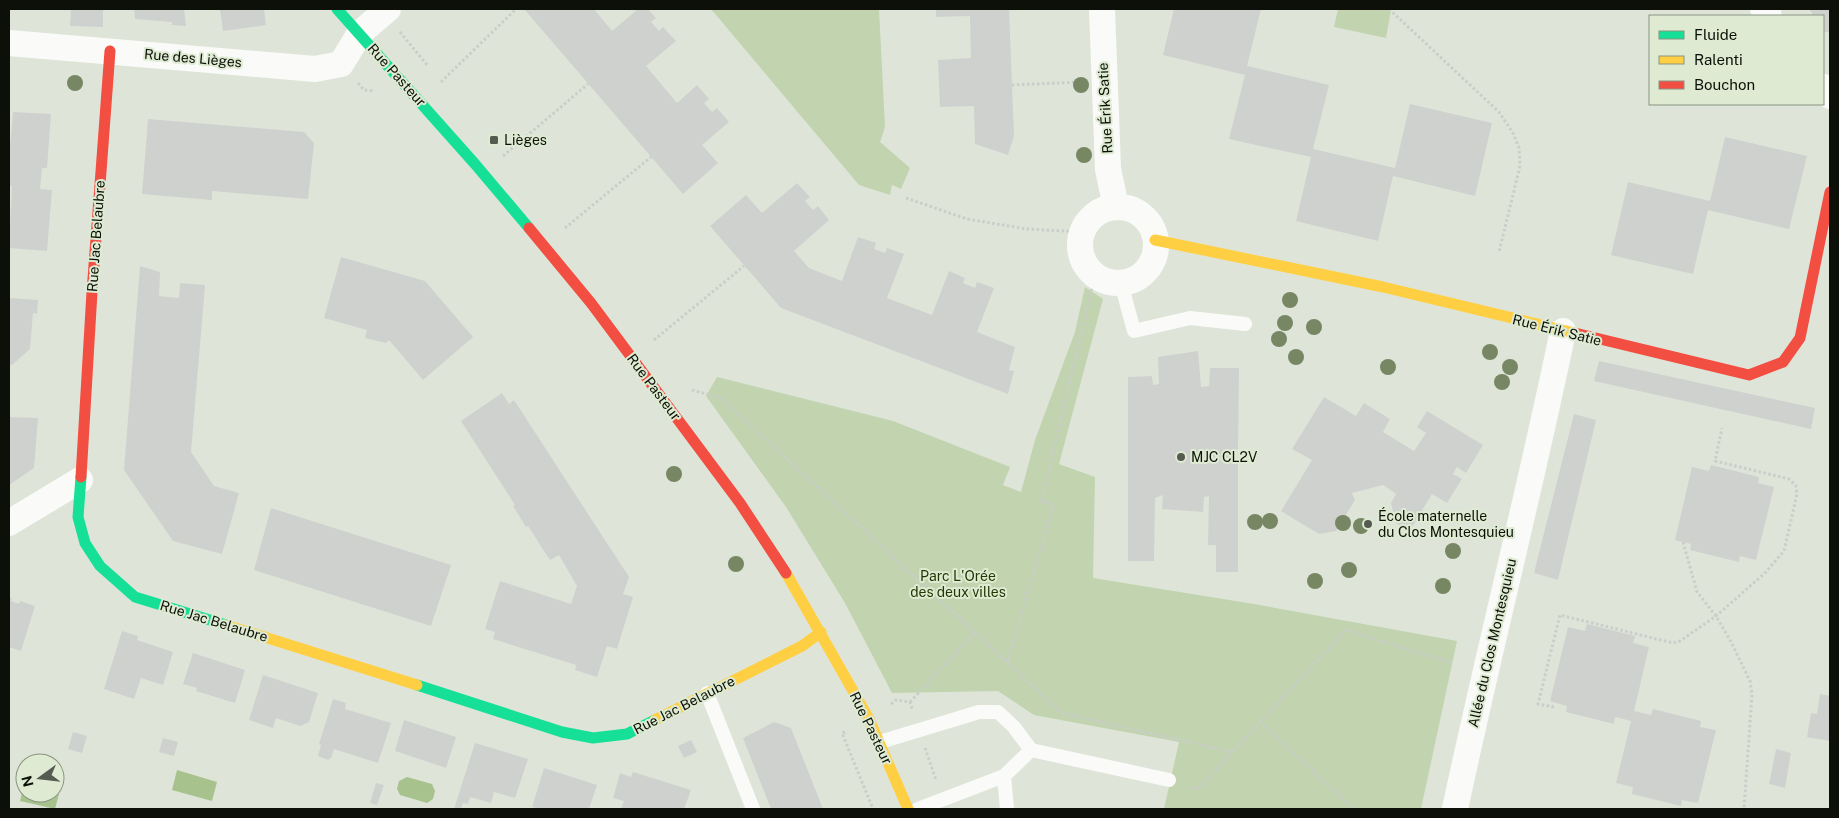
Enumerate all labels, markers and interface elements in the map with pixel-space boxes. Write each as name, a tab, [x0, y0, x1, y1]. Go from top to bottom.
legend	[1649, 15, 1824, 105]
text: Fluide	[1694, 26, 1737, 43]
street label: Rue Pasteur	[365, 40, 429, 110]
street label: Rue des Lièges	[143, 46, 243, 70]
text: Ralenti	[1694, 51, 1743, 68]
street label: Rue Érik Satie	[1094, 62, 1115, 154]
text: Bouchon	[1694, 76, 1755, 93]
place label: Lièges	[504, 132, 547, 148]
marker: Lièges	[488, 134, 500, 146]
street label: Rue Jac Belaubre	[84, 180, 108, 292]
street label: Rue Érik Satie	[1511, 310, 1603, 349]
street label: Rue Pasteur	[624, 351, 684, 423]
place label: MJC CL2V	[1191, 449, 1258, 465]
marker: MJC CL2V	[1175, 451, 1187, 463]
place label: École maternelle du Clos Montesquieu	[1378, 507, 1514, 540]
marker: École maternelle du Clos Montesquieu	[1362, 518, 1374, 530]
street label: Allée du Clos Montesquieu	[1465, 557, 1519, 729]
park label: Parc L'Orée des deux villes	[910, 568, 1006, 600]
street label: Rue Jac Belaubre	[158, 597, 270, 645]
street label: Rue Jac Belaubre	[630, 672, 738, 738]
street label: Rue Pasteur	[847, 689, 895, 767]
north arrow	[15, 753, 65, 803]
text: N	[18, 774, 37, 789]

